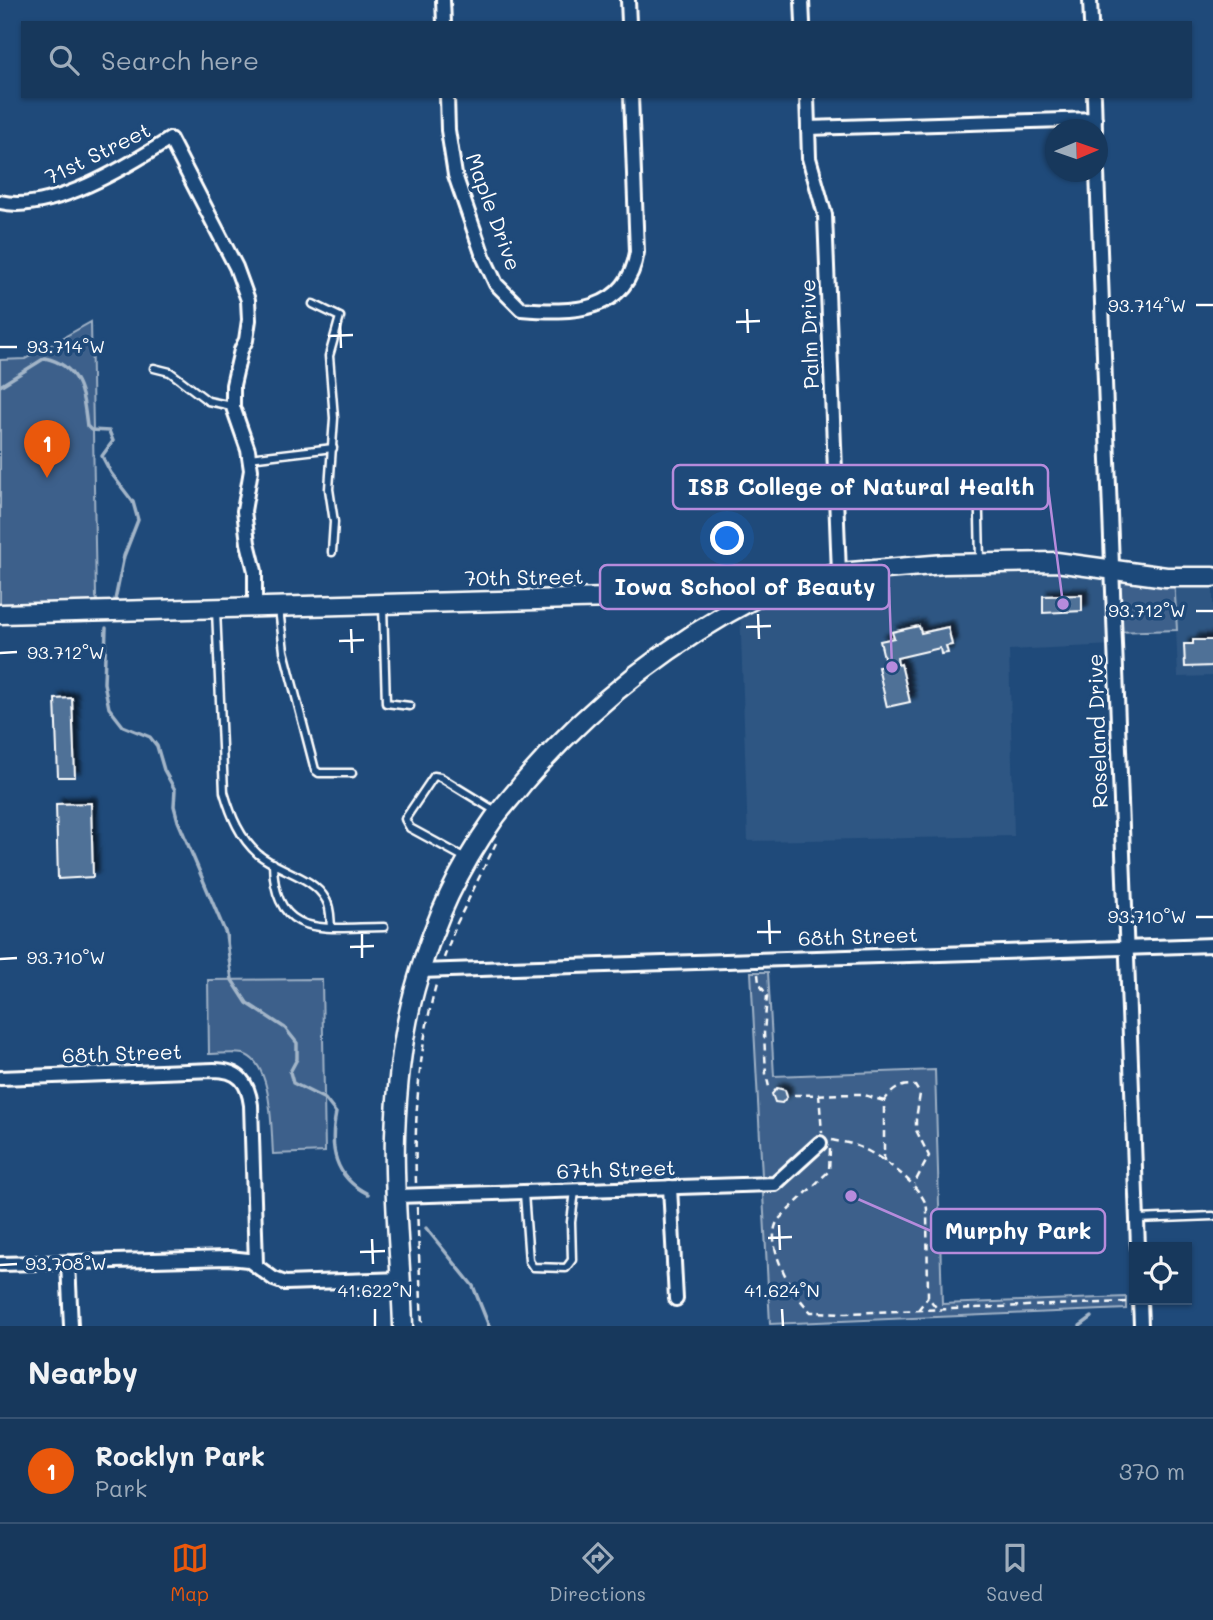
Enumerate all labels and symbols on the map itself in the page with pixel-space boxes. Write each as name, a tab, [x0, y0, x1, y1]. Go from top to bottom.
street label: 71st Street	[40, 116, 155, 190]
north arrow	[1045, 119, 1108, 182]
street label: Maple Drive	[461, 149, 528, 274]
street label: Palm Drive	[793, 279, 824, 390]
text: 93.714°W	[1108, 293, 1186, 317]
text: 93.714°W	[27, 334, 105, 358]
pin: 1	[24, 420, 70, 478]
callout: ISB College of Natural Health	[673, 465, 1048, 509]
text: ISB College of Natural Health	[688, 471, 1034, 501]
your location	[710, 521, 744, 555]
street label: 70th Street	[464, 562, 584, 591]
callout: Iowa School of Beauty	[600, 565, 889, 609]
text: Iowa School of Beauty	[614, 571, 876, 601]
text: 93.712°W	[1108, 598, 1186, 622]
text: 93.712°W	[27, 640, 105, 664]
street label: Roseland Drive	[1080, 653, 1113, 809]
text: 93.710°W	[1108, 904, 1186, 928]
street label: 68th Street	[797, 920, 918, 951]
text: 93.710°W	[27, 945, 105, 969]
street label: 68th Street	[61, 1037, 182, 1068]
street label: 67th Street	[556, 1153, 676, 1184]
callout: Murphy Park	[931, 1209, 1105, 1253]
text: Murphy Park	[945, 1215, 1091, 1245]
text: 93.708°W	[25, 1251, 107, 1275]
text: 41.622°N	[337, 1278, 413, 1302]
text: 41.624°N	[744, 1278, 820, 1302]

